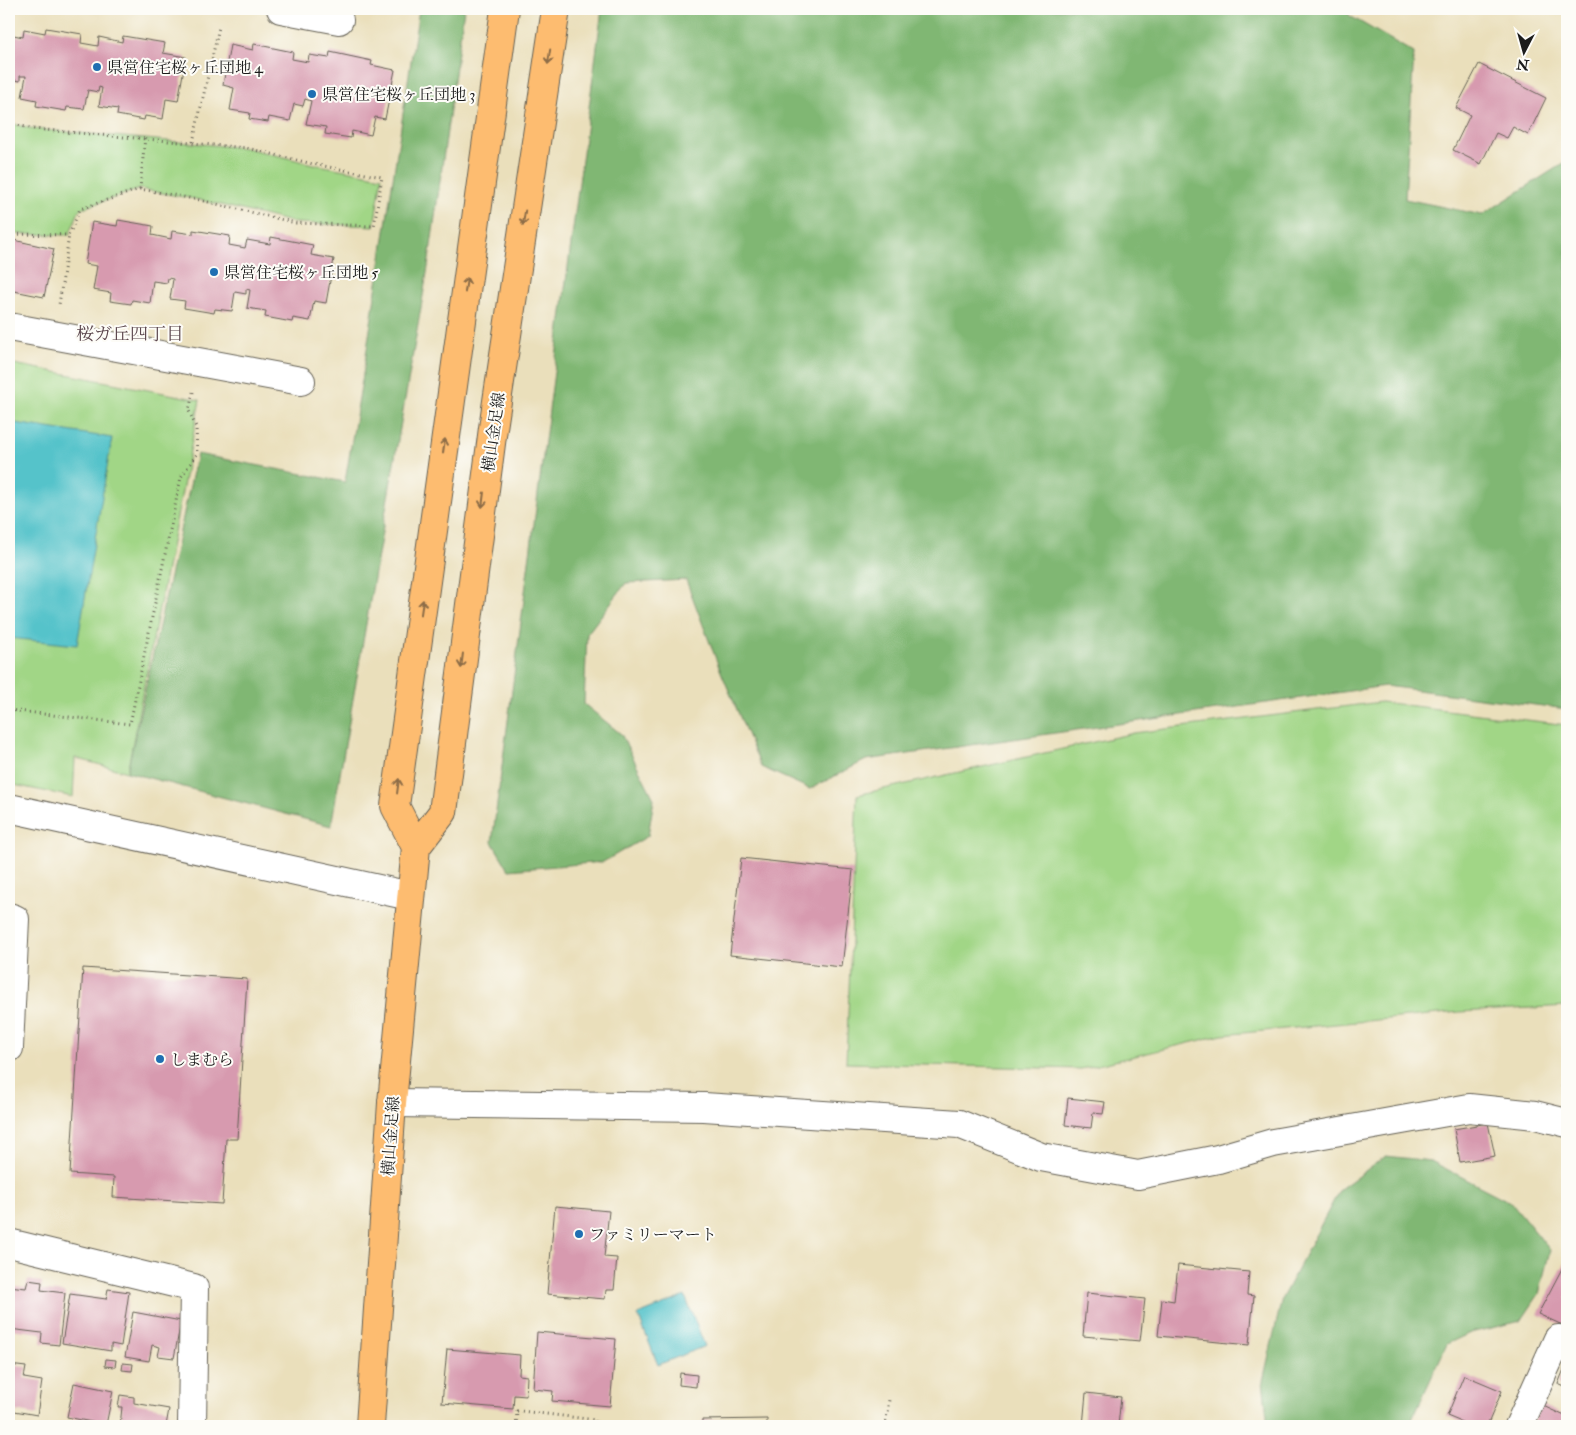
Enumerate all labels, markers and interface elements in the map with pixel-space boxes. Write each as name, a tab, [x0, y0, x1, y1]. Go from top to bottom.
north arrow	[1498, 28, 1548, 78]
one-way arrow	[543, 49, 553, 65]
text: N	[1515, 55, 1531, 74]
place label: 県営住宅桜ヶ丘団地 4	[107, 58, 264, 78]
marker: 県営住宅桜ヶ丘団地 4	[91, 61, 103, 73]
place label: 県営住宅桜ヶ丘団地 3	[322, 85, 476, 105]
marker: 県営住宅桜ヶ丘団地 3	[306, 88, 318, 100]
one-way arrow	[519, 209, 529, 225]
place label: 県営住宅桜ヶ丘団地 5	[224, 263, 378, 283]
marker: 県営住宅桜ヶ丘団地 5	[208, 266, 220, 278]
one-way arrow	[462, 278, 472, 294]
district label: 桜ガ丘四丁目	[76, 323, 184, 346]
street label: 横山金足線	[479, 391, 509, 473]
one-way arrow	[439, 439, 449, 455]
one-way arrow	[478, 491, 488, 507]
one-way arrow	[417, 600, 427, 616]
one-way arrow	[457, 652, 467, 668]
one-way arrow	[393, 778, 403, 794]
place label: しまむら	[170, 1050, 234, 1070]
marker: しまむら	[154, 1053, 166, 1065]
street label: 横山金足線	[378, 1095, 404, 1177]
place label: ファミリーマート	[589, 1225, 717, 1245]
marker: ファミリーマート	[573, 1228, 585, 1240]

